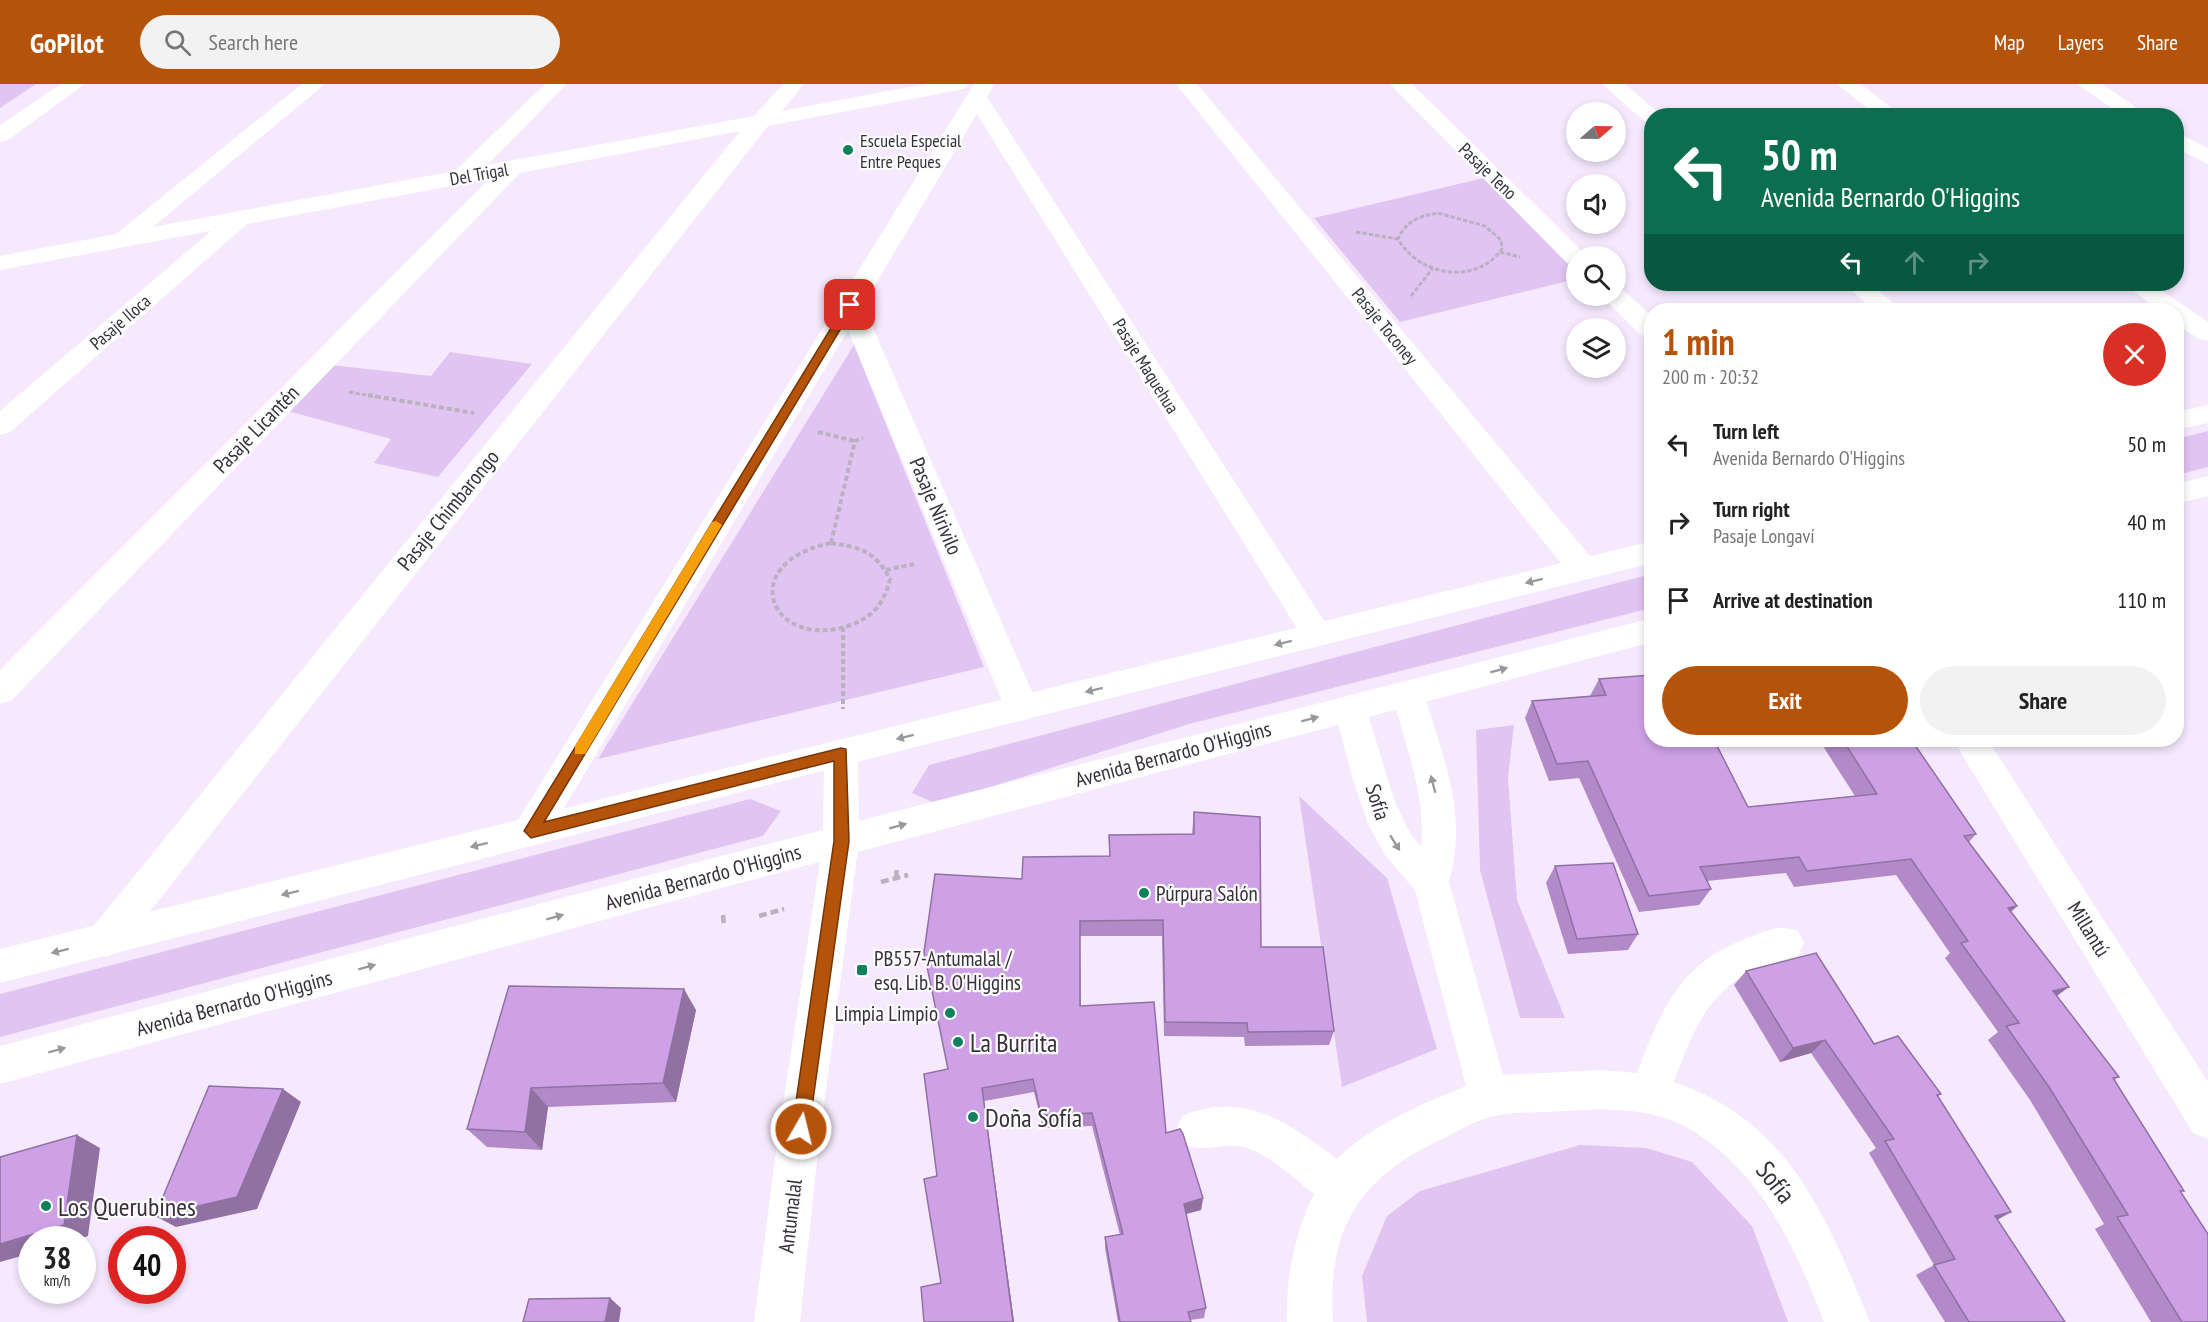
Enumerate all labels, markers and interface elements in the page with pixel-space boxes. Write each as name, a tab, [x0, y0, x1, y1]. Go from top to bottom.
search box	[140, 15, 560, 69]
text: GoPilot	[30, 24, 104, 61]
icon: search	[161, 26, 194, 59]
text: Search here	[209, 28, 298, 56]
text: Map	[1994, 29, 2025, 56]
text: Layers	[2058, 29, 2104, 56]
text: Share	[2137, 29, 2178, 56]
north arrow	[1566, 102, 1626, 162]
map controls	[1566, 102, 1626, 378]
text: 50 m	[1761, 127, 1838, 182]
place label: Escuela Especial Entre Peques	[860, 129, 962, 173]
icon: left	[1662, 132, 1740, 210]
street label: Pasaje Teno	[1454, 138, 1522, 204]
marker: Escuela Especial Entre Peques	[841, 143, 855, 157]
street label: Del Trigal	[448, 157, 511, 190]
button: sound	[1566, 174, 1626, 234]
text: Avenida Bernardo O'Higgins	[1761, 180, 2020, 214]
button: search	[1566, 246, 1626, 306]
icon: left	[1835, 246, 1868, 279]
icon: ahead	[1898, 246, 1931, 279]
icon: right	[1961, 246, 1994, 279]
pin	[824, 279, 875, 330]
street label: Pasaje Toconey	[1347, 283, 1423, 369]
icon: arrive	[833, 288, 866, 321]
street label: Pasaje Iloca	[85, 289, 155, 355]
street label: Pasaje Maquehua	[1108, 314, 1184, 418]
button: layers	[1566, 318, 1626, 378]
text: 1 min	[1662, 318, 1735, 365]
button: close	[2103, 323, 2166, 386]
text: 200 m · 20:32	[1662, 364, 1759, 390]
street label: Pasaje Licantén	[207, 379, 305, 479]
text: Turn left	[1713, 417, 1779, 445]
icon: left	[1662, 428, 1695, 461]
text: 50 m	[2127, 430, 2166, 458]
street label: Pasaje Chimbarongo	[391, 444, 505, 576]
text: Avenida Bernardo O'Higgins	[1713, 445, 1905, 471]
street label: Pasaje Nirivilo	[903, 453, 969, 559]
text: Turn right	[1713, 495, 1790, 523]
icon: right	[1662, 506, 1695, 539]
text: 40 m	[2127, 508, 2166, 536]
text: Pasaje Longaví	[1713, 523, 1815, 549]
one-way arrow	[1524, 577, 1542, 586]
icon: arrive	[1662, 584, 1695, 617]
text: Arrive at destination	[1713, 586, 1873, 614]
text: 110 m	[2117, 586, 2166, 614]
one-way arrow	[1274, 639, 1292, 649]
one-way arrow	[1490, 664, 1508, 674]
button: Exit	[1662, 666, 1908, 735]
button: Share	[1920, 666, 2166, 735]
one-way arrow	[1085, 685, 1103, 695]
one-way arrow	[1301, 713, 1319, 723]
street label: Avenida Bernardo O'Higgins	[1072, 715, 1274, 793]
one-way arrow	[895, 733, 914, 743]
one-way arrow	[1427, 775, 1437, 793]
street label: Sofía	[1360, 781, 1396, 823]
one-way arrow	[889, 820, 907, 830]
one-way arrow	[1390, 835, 1401, 851]
street label: Avenida Bernardo O'Higgins	[602, 838, 804, 916]
one-way arrow	[470, 840, 488, 850]
place label: Púrpura Salón	[1156, 880, 1258, 907]
marker: Púrpura Salón	[1137, 886, 1151, 900]
one-way arrow	[281, 888, 299, 898]
street label: Millantú	[2062, 896, 2116, 962]
one-way arrow	[546, 911, 564, 921]
place label: PB557-Antumalal / esq. Lib. B. O'Higgins	[874, 945, 1021, 996]
one-way arrow	[51, 947, 69, 957]
one-way arrow	[358, 962, 376, 971]
marker: PB557-Antumalal / esq. Lib. B. O'Higgins	[855, 963, 869, 977]
street label: Avenida Bernardo O'Higgins	[133, 964, 335, 1042]
place label: Limpia Limpio	[835, 1000, 938, 1027]
marker: Limpia Limpio	[943, 1006, 957, 1020]
place label: La Burrita	[970, 1026, 1057, 1059]
marker: La Burrita	[951, 1035, 965, 1049]
one-way arrow	[48, 1045, 66, 1054]
position arrow	[769, 1097, 833, 1161]
place label: Doña Sofía	[985, 1101, 1082, 1134]
marker: Doña Sofía	[966, 1110, 980, 1124]
street label: Sofía	[1749, 1154, 1803, 1210]
street label: Antumalal	[772, 1177, 808, 1255]
place label: Los Querubines	[58, 1190, 196, 1223]
marker: Los Querubines	[39, 1199, 53, 1213]
speed limit sign: 40	[108, 1226, 186, 1304]
text: 38	[43, 1238, 71, 1277]
text: km/h	[44, 1271, 70, 1290]

